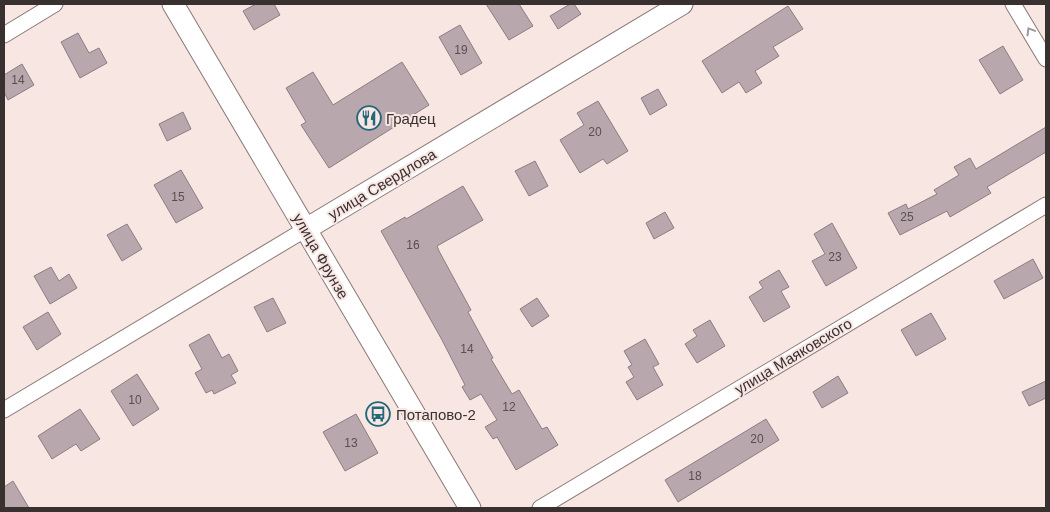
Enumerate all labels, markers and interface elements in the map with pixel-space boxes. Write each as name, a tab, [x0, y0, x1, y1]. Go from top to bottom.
one-way arrow	[1026, 28, 1036, 37]
house number: 19	[454, 43, 468, 57]
house number: 14	[11, 73, 25, 87]
restaurant icon: Градец	[356, 105, 382, 131]
place label: Градец	[386, 110, 436, 127]
house number: 20	[588, 125, 602, 139]
street label: улица Свердлова	[325, 145, 439, 223]
house number: 15	[171, 190, 185, 204]
street label: улица Фрунзе	[290, 210, 352, 302]
house number: 25	[900, 210, 914, 224]
house number: 16	[406, 238, 420, 252]
house number: 23	[828, 250, 842, 264]
street label: улица Маяковского	[731, 314, 855, 398]
house number: 14	[460, 342, 474, 356]
house number: 10	[128, 393, 142, 407]
house number: 12	[502, 400, 516, 414]
bus stop icon: Потапово-2	[365, 401, 391, 427]
place label: Потапово-2	[396, 406, 476, 423]
house number: 20	[750, 432, 764, 446]
house number: 13	[344, 436, 358, 450]
house number: 18	[688, 469, 702, 483]

